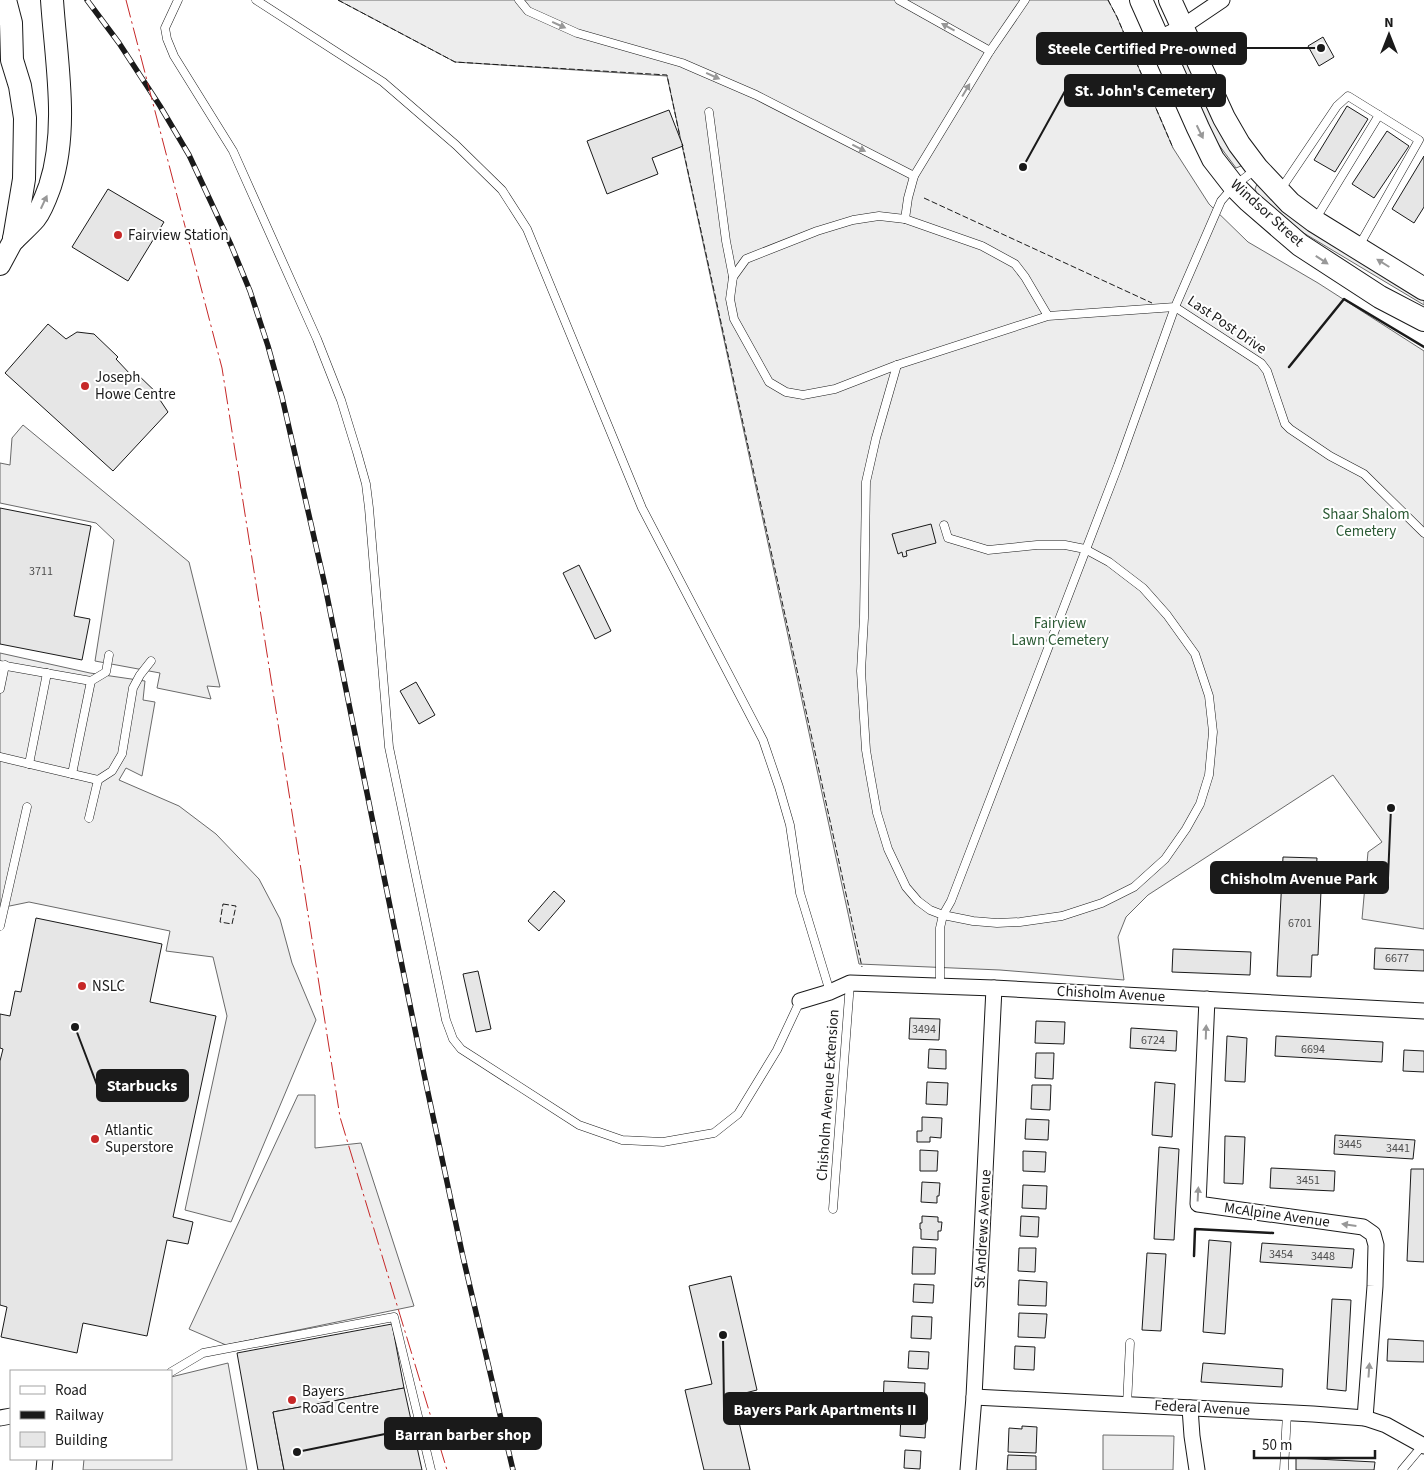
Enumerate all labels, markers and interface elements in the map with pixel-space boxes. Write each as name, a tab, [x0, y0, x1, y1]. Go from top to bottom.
north arrow	[1364, 10, 1414, 60]
text: N	[1384, 13, 1394, 33]
one-way arrow	[552, 22, 566, 30]
one-way arrow	[941, 23, 954, 32]
callout: Steele Certified Pre-owned	[1037, 33, 1246, 64]
text: Steele Certified Pre-owned	[1047, 38, 1237, 60]
one-way arrow	[706, 73, 720, 81]
callout: St. John's Cemetery	[1065, 75, 1225, 106]
text: St. John's Cemetery	[1075, 80, 1216, 102]
one-way arrow	[962, 84, 971, 97]
one-way arrow	[1195, 124, 1204, 139]
one-way arrow	[852, 144, 866, 152]
street label: Windsor Street	[1226, 174, 1308, 252]
one-way arrow	[40, 195, 48, 209]
place label: Fairview Station	[128, 225, 229, 246]
marker: Fairview Station	[112, 229, 124, 241]
one-way arrow	[1316, 255, 1329, 264]
one-way arrow	[1376, 259, 1389, 268]
street label: Last Post Drive	[1183, 291, 1271, 359]
place label: Joseph Howe Centre	[95, 367, 176, 405]
marker: Joseph Howe Centre	[79, 380, 91, 392]
park label: Shaar Shalom Cemetery	[1322, 504, 1410, 542]
house number: 3711	[29, 563, 53, 580]
park label: Fairview Lawn Cemetery	[1011, 613, 1109, 651]
callout: Chisholm Avenue Park	[1211, 862, 1388, 893]
text: Chisholm Avenue Park	[1220, 868, 1378, 890]
house number: 6701	[1288, 915, 1312, 932]
house number: 6677	[1385, 950, 1409, 967]
place label: NSLC	[92, 976, 126, 997]
marker: NSLC	[76, 980, 88, 992]
street label: Chisholm Avenue	[1056, 981, 1166, 1007]
street label: Chisholm Avenue Extension	[812, 1008, 844, 1182]
house number: 3494	[912, 1021, 936, 1038]
one-way arrow	[1202, 1024, 1210, 1040]
house number: 6724	[1141, 1032, 1165, 1049]
house number: 6694	[1301, 1041, 1325, 1058]
callout: Starbucks	[97, 1070, 188, 1101]
text: Starbucks	[107, 1075, 177, 1097]
place label: Atlantic Superstore	[105, 1120, 174, 1158]
marker: Atlantic Superstore	[89, 1133, 101, 1145]
house number: 3445	[1338, 1136, 1362, 1153]
house number: 3441	[1386, 1140, 1410, 1157]
street label: St Andrews Avenue	[969, 1169, 997, 1289]
house number: 3451	[1296, 1172, 1320, 1189]
one-way arrow	[1195, 1186, 1203, 1202]
street label: McAlpine Avenue	[1223, 1197, 1331, 1233]
one-way arrow	[1341, 1221, 1357, 1229]
house number: 3454	[1269, 1246, 1293, 1263]
house number: 3448	[1311, 1248, 1335, 1265]
one-way arrow	[1365, 1362, 1373, 1378]
legend	[10, 1370, 172, 1460]
text: Road	[55, 1380, 87, 1401]
place label: Bayers Road Centre	[302, 1381, 379, 1419]
callout: Bayers Park Apartments II	[724, 1393, 927, 1424]
marker: Bayers Road Centre	[286, 1394, 298, 1406]
street label: Federal Avenue	[1154, 1395, 1250, 1421]
text: Bayers Park Apartments II	[733, 1399, 917, 1421]
text: Railway	[55, 1405, 104, 1426]
callout: Barran barber shop	[385, 1418, 541, 1449]
text: Barran barber shop	[395, 1424, 531, 1446]
scale bar	[1254, 1428, 1375, 1460]
text: Building	[55, 1430, 108, 1451]
text: 50 m	[1262, 1435, 1292, 1456]

